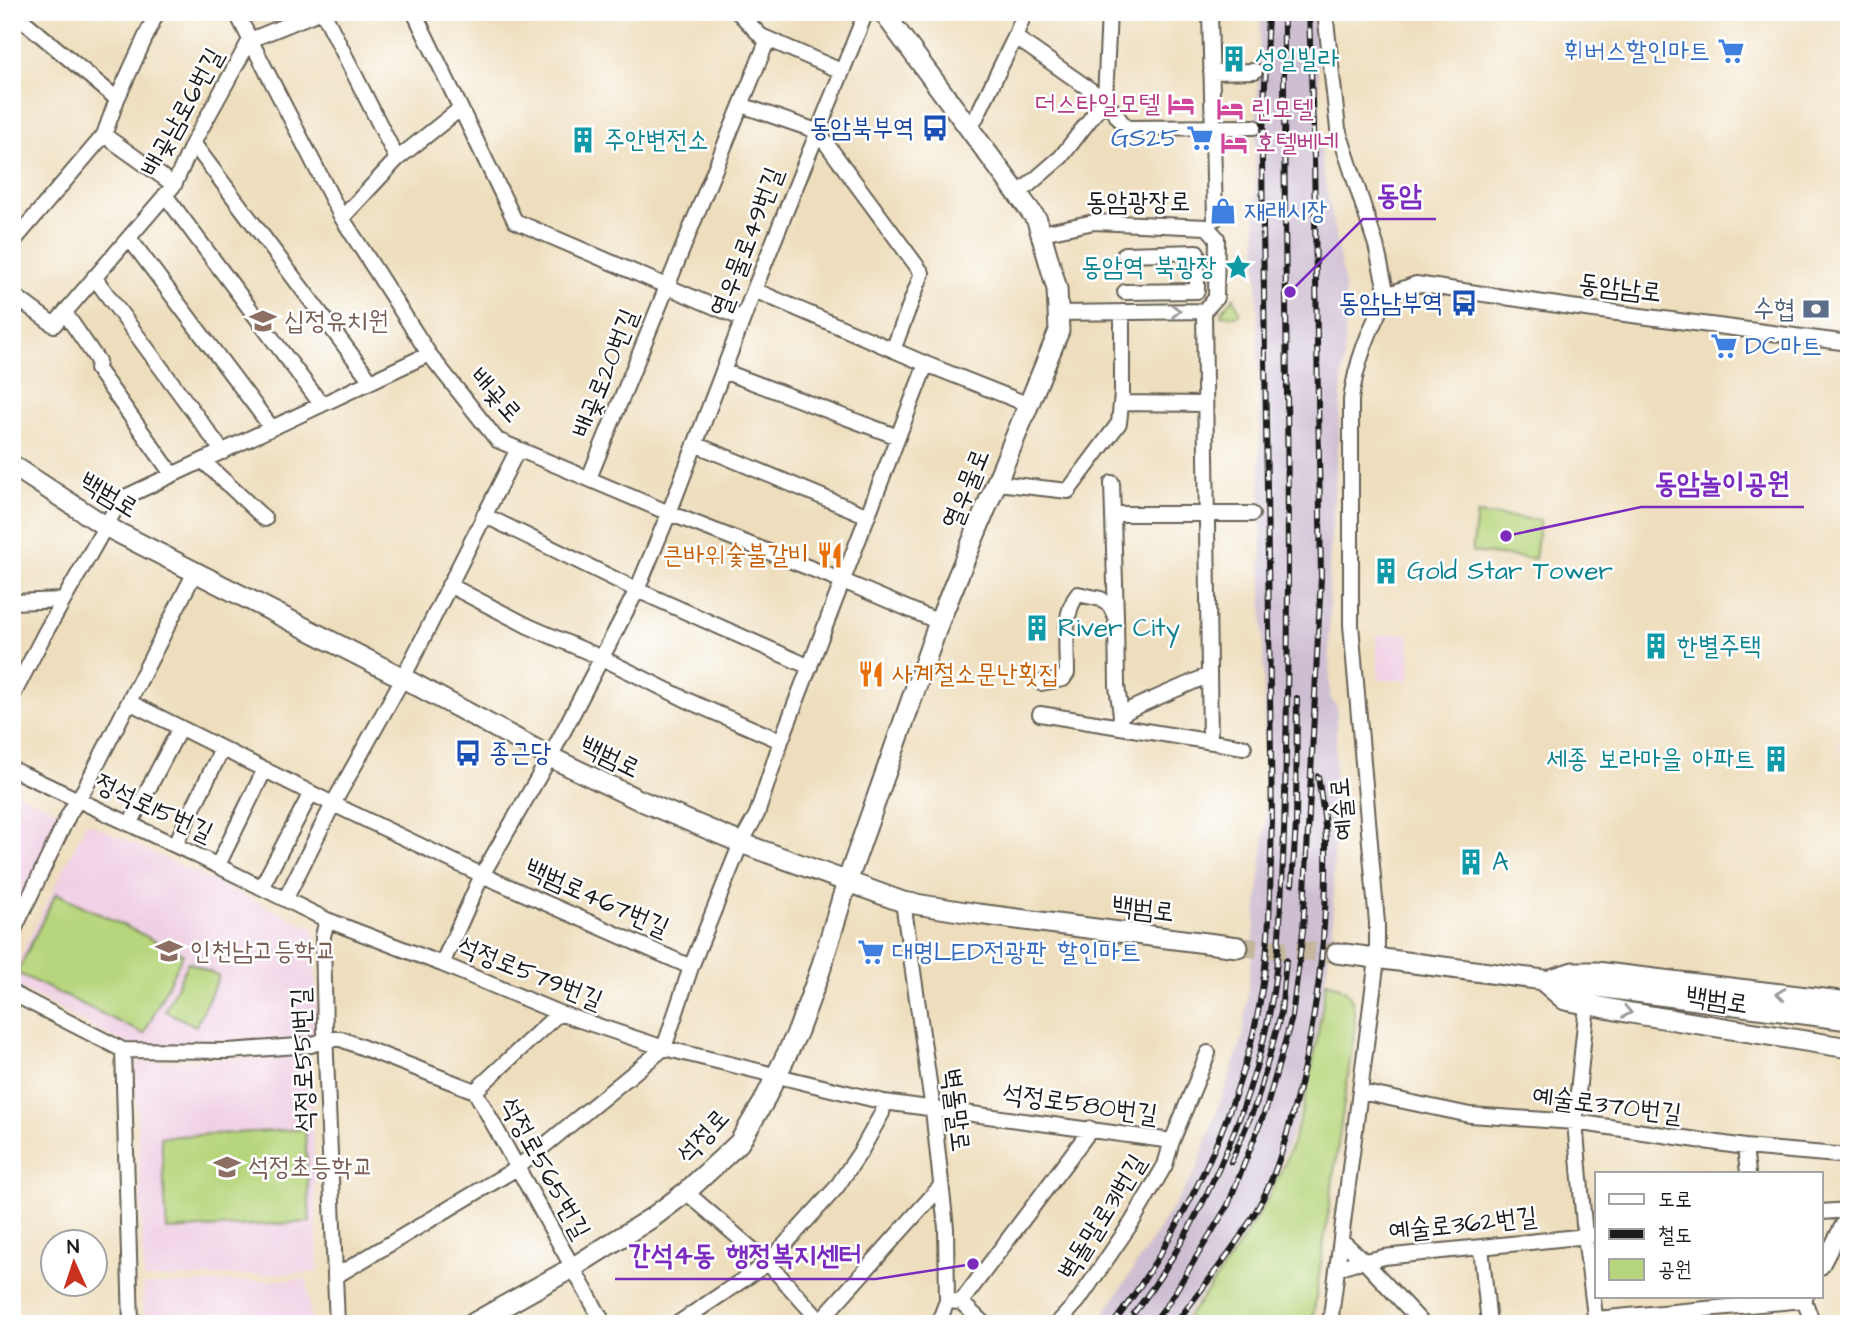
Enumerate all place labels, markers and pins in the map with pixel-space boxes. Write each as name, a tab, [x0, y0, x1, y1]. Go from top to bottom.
place label: 휘버스할인마트	[1564, 33, 1710, 69]
supermarket icon: 휘버스할인마트	[1716, 36, 1746, 66]
place label: 성일빌라	[1255, 41, 1339, 77]
building icon: 성일빌라	[1219, 44, 1249, 74]
place label: 더스타일모텔	[1034, 86, 1160, 122]
hotel icon: 더스타일모텔	[1166, 89, 1196, 119]
place label: 린모텔	[1251, 91, 1314, 127]
hotel icon: 린모텔	[1215, 94, 1245, 124]
place label: 동암북부역	[809, 110, 914, 146]
bus stop icon: 동암북부역	[920, 113, 950, 143]
place label: GS25	[1111, 120, 1179, 156]
place label: 주안변전소	[604, 122, 709, 158]
supermarket icon: GS25	[1185, 123, 1215, 153]
building icon: 주안변전소	[568, 125, 598, 155]
place label: 호텔베네	[1255, 125, 1339, 161]
hotel icon: 호텔베네	[1219, 128, 1249, 158]
callout: 동암	[1363, 170, 1436, 219]
place label: 재래시장	[1244, 193, 1328, 229]
shop icon: 재래시장	[1208, 196, 1238, 226]
place label: 동암역 북광장	[1081, 249, 1217, 285]
place icon: 동암역 북광장	[1223, 252, 1253, 282]
place label: 동암남부역	[1338, 285, 1443, 321]
bus stop icon: 동암남부역	[1449, 288, 1479, 318]
place label: 수협	[1753, 291, 1795, 327]
bank icon: 수협	[1801, 294, 1831, 324]
place label: 십정유치원	[284, 303, 389, 339]
school or university icon: 십정유치원	[248, 306, 278, 336]
place label: DC마트	[1745, 328, 1822, 364]
supermarket icon: DC마트	[1709, 331, 1739, 361]
callout: 동암놀이공원	[1641, 458, 1804, 507]
place label: 큰바위숯불갈비	[663, 537, 809, 573]
restaurant icon: 큰바위숯불갈비	[815, 540, 845, 570]
place label: Gold Star Tower	[1407, 553, 1613, 589]
building icon: Gold Star Tower	[1371, 556, 1401, 586]
place label: River City	[1058, 610, 1180, 648]
building icon: River City	[1022, 613, 1052, 643]
place label: 한별주택	[1677, 628, 1761, 664]
building icon: 한별주택	[1641, 631, 1671, 661]
place label: 사계절소문난횟집	[892, 656, 1059, 692]
restaurant icon: 사계절소문난횟집	[856, 659, 886, 689]
place label: 종근당	[489, 735, 552, 771]
bus stop icon: 종근당	[453, 738, 483, 768]
place label: 세종 보라마을 아파트	[1546, 741, 1755, 777]
building icon: 세종 보라마을 아파트	[1761, 744, 1791, 774]
place label: A	[1492, 844, 1509, 880]
building icon: A	[1456, 847, 1486, 877]
place label: 인천남고등학교	[190, 933, 336, 969]
place label: 대명LED전광판 할인마트	[892, 934, 1141, 970]
school or university icon: 인천남고등학교	[154, 936, 184, 966]
supermarket icon: 대명LED전광판 할인마트	[856, 937, 886, 967]
place label: 석정초등학교	[248, 1149, 374, 1185]
school or university icon: 석정초등학교	[212, 1152, 242, 1182]
callout: 간석4동 행정복지센터	[615, 1230, 876, 1279]

